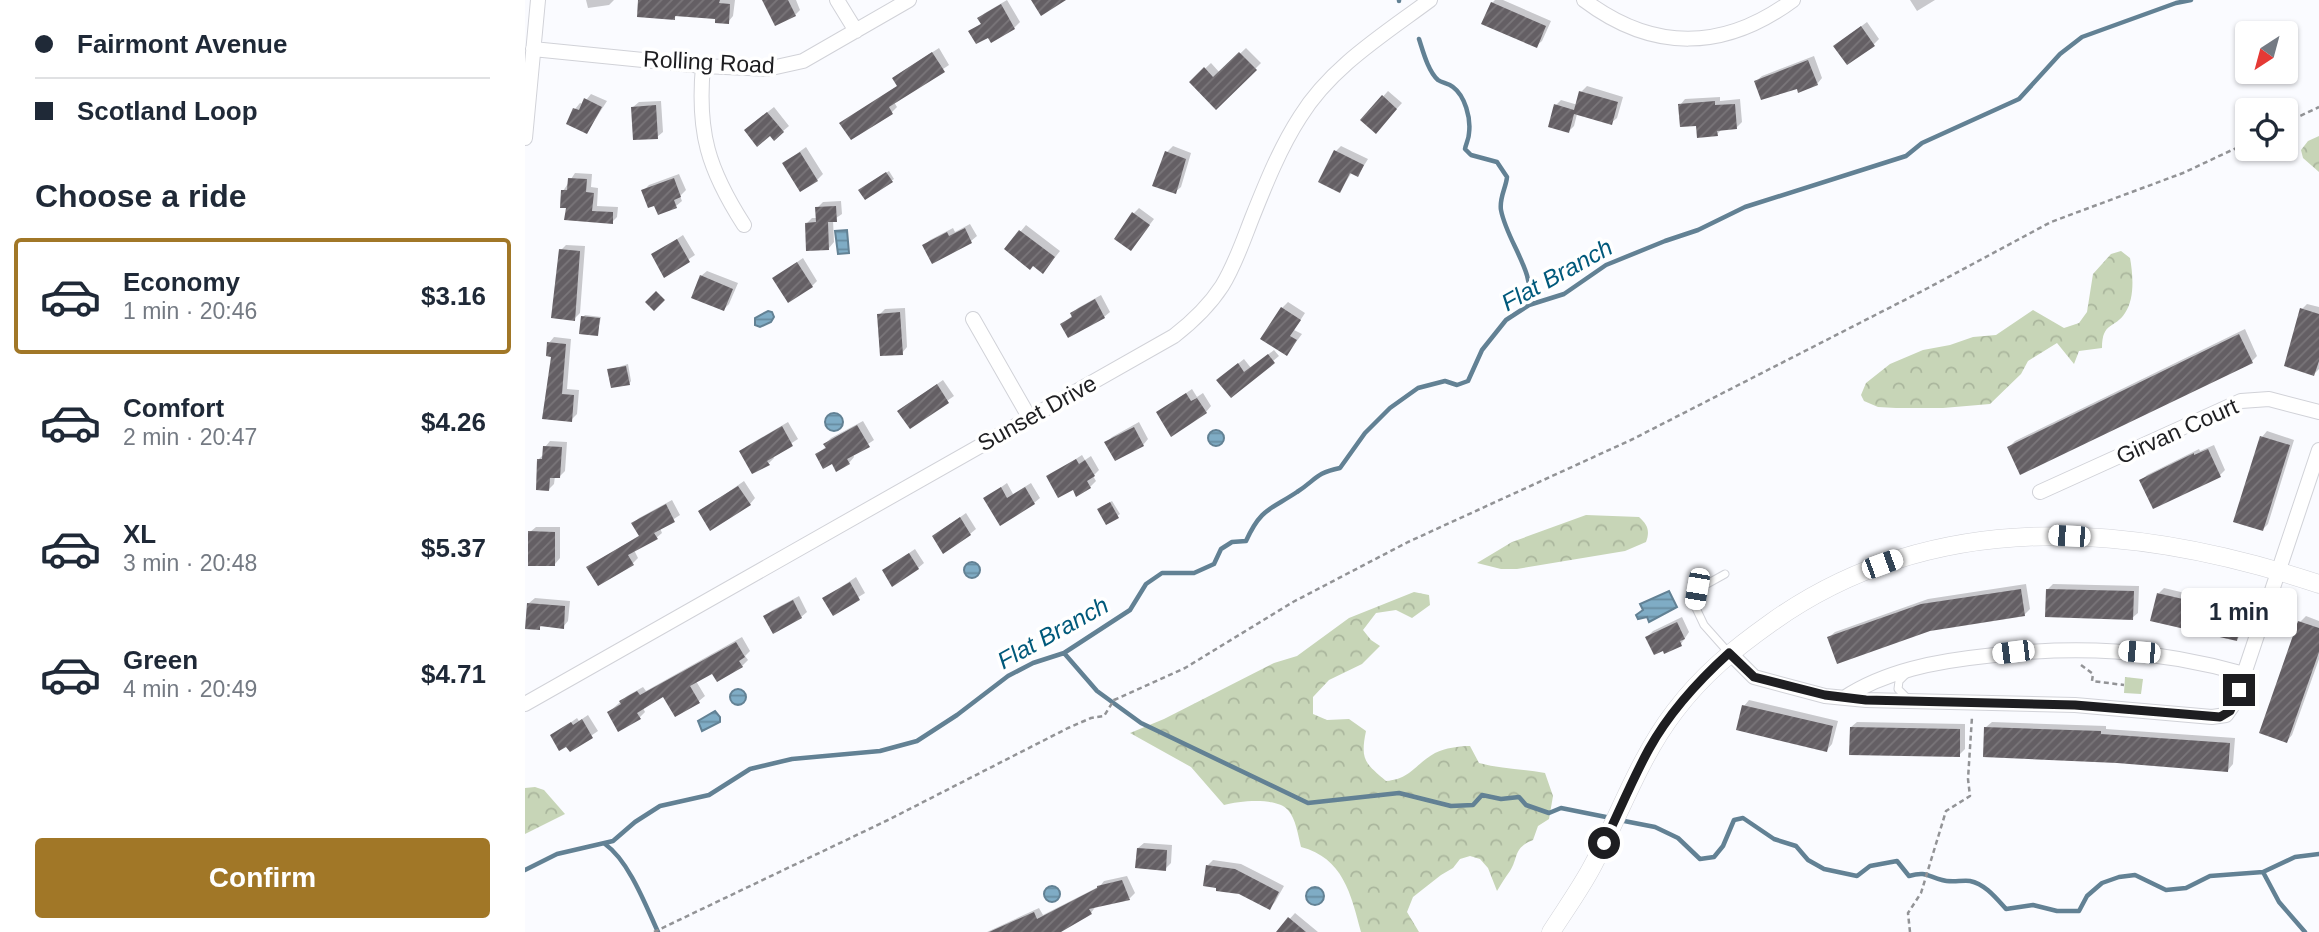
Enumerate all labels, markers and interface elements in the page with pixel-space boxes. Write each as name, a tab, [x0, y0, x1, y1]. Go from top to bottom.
north arrow	[2235, 21, 2298, 84]
map controls	[2235, 21, 2298, 161]
text: Fairmont Avenue	[77, 29, 287, 59]
street label: Rolling Road	[643, 46, 775, 78]
text: Scotland Loop	[77, 96, 258, 126]
button: locate	[2235, 98, 2298, 161]
text: Choose a ride	[35, 178, 247, 214]
water label: Flat Branch	[1497, 233, 1617, 316]
icon: car	[39, 265, 102, 328]
text: Economy	[123, 267, 240, 297]
text: $3.16	[421, 281, 486, 311]
text: 1 min · 20:46	[123, 298, 257, 324]
street label: Sunset Drive	[973, 370, 1101, 456]
icon: car	[39, 391, 102, 454]
street label: Girvan Court	[2112, 392, 2242, 469]
text: Comfort	[123, 393, 224, 423]
text: $4.26	[421, 407, 486, 437]
text: 2 min · 20:47	[123, 424, 257, 450]
icon: car	[39, 517, 102, 580]
text: XL	[123, 519, 156, 549]
car	[2048, 524, 2091, 548]
text: $5.37	[421, 533, 486, 563]
car	[1859, 547, 1906, 581]
text: 3 min · 20:48	[123, 550, 257, 576]
car	[1684, 566, 1711, 612]
callout: 1 min	[2181, 588, 2297, 638]
water label: Flat Branch	[993, 591, 1113, 674]
text: 1 min	[2209, 599, 2269, 625]
car	[1991, 639, 2036, 665]
car	[2118, 640, 2161, 664]
icon: car	[39, 643, 102, 706]
text: Green	[123, 645, 198, 675]
text: $4.71	[421, 659, 486, 689]
route end	[2223, 674, 2255, 706]
text: 4 min · 20:49	[123, 676, 257, 702]
route start	[1588, 827, 1620, 859]
button: Confirm	[35, 838, 490, 918]

